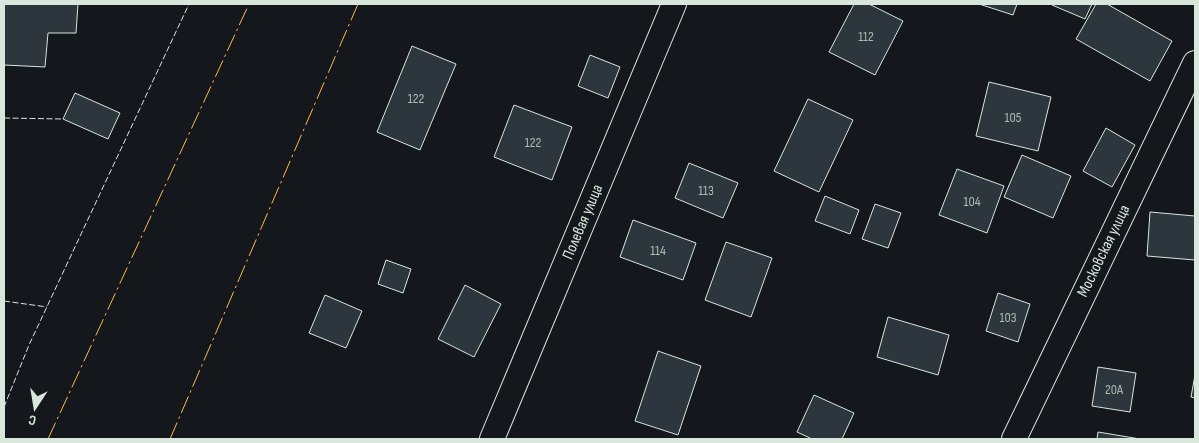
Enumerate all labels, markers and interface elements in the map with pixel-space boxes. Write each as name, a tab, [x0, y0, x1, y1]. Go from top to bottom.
house number: 112	[858, 28, 874, 45]
house number: 122	[408, 90, 425, 107]
house number: 105	[1005, 109, 1022, 126]
house number: 122	[525, 134, 542, 151]
street label: Полевая улица	[559, 182, 607, 262]
house number: 113	[698, 182, 714, 199]
house number: 104	[964, 193, 981, 210]
street label: Московская улица	[1073, 202, 1135, 300]
house number: 114	[650, 242, 666, 259]
house number: 103	[999, 309, 1017, 326]
house number: 20А	[1105, 381, 1124, 398]
north arrow	[10, 383, 60, 433]
text: С	[27, 411, 38, 429]

